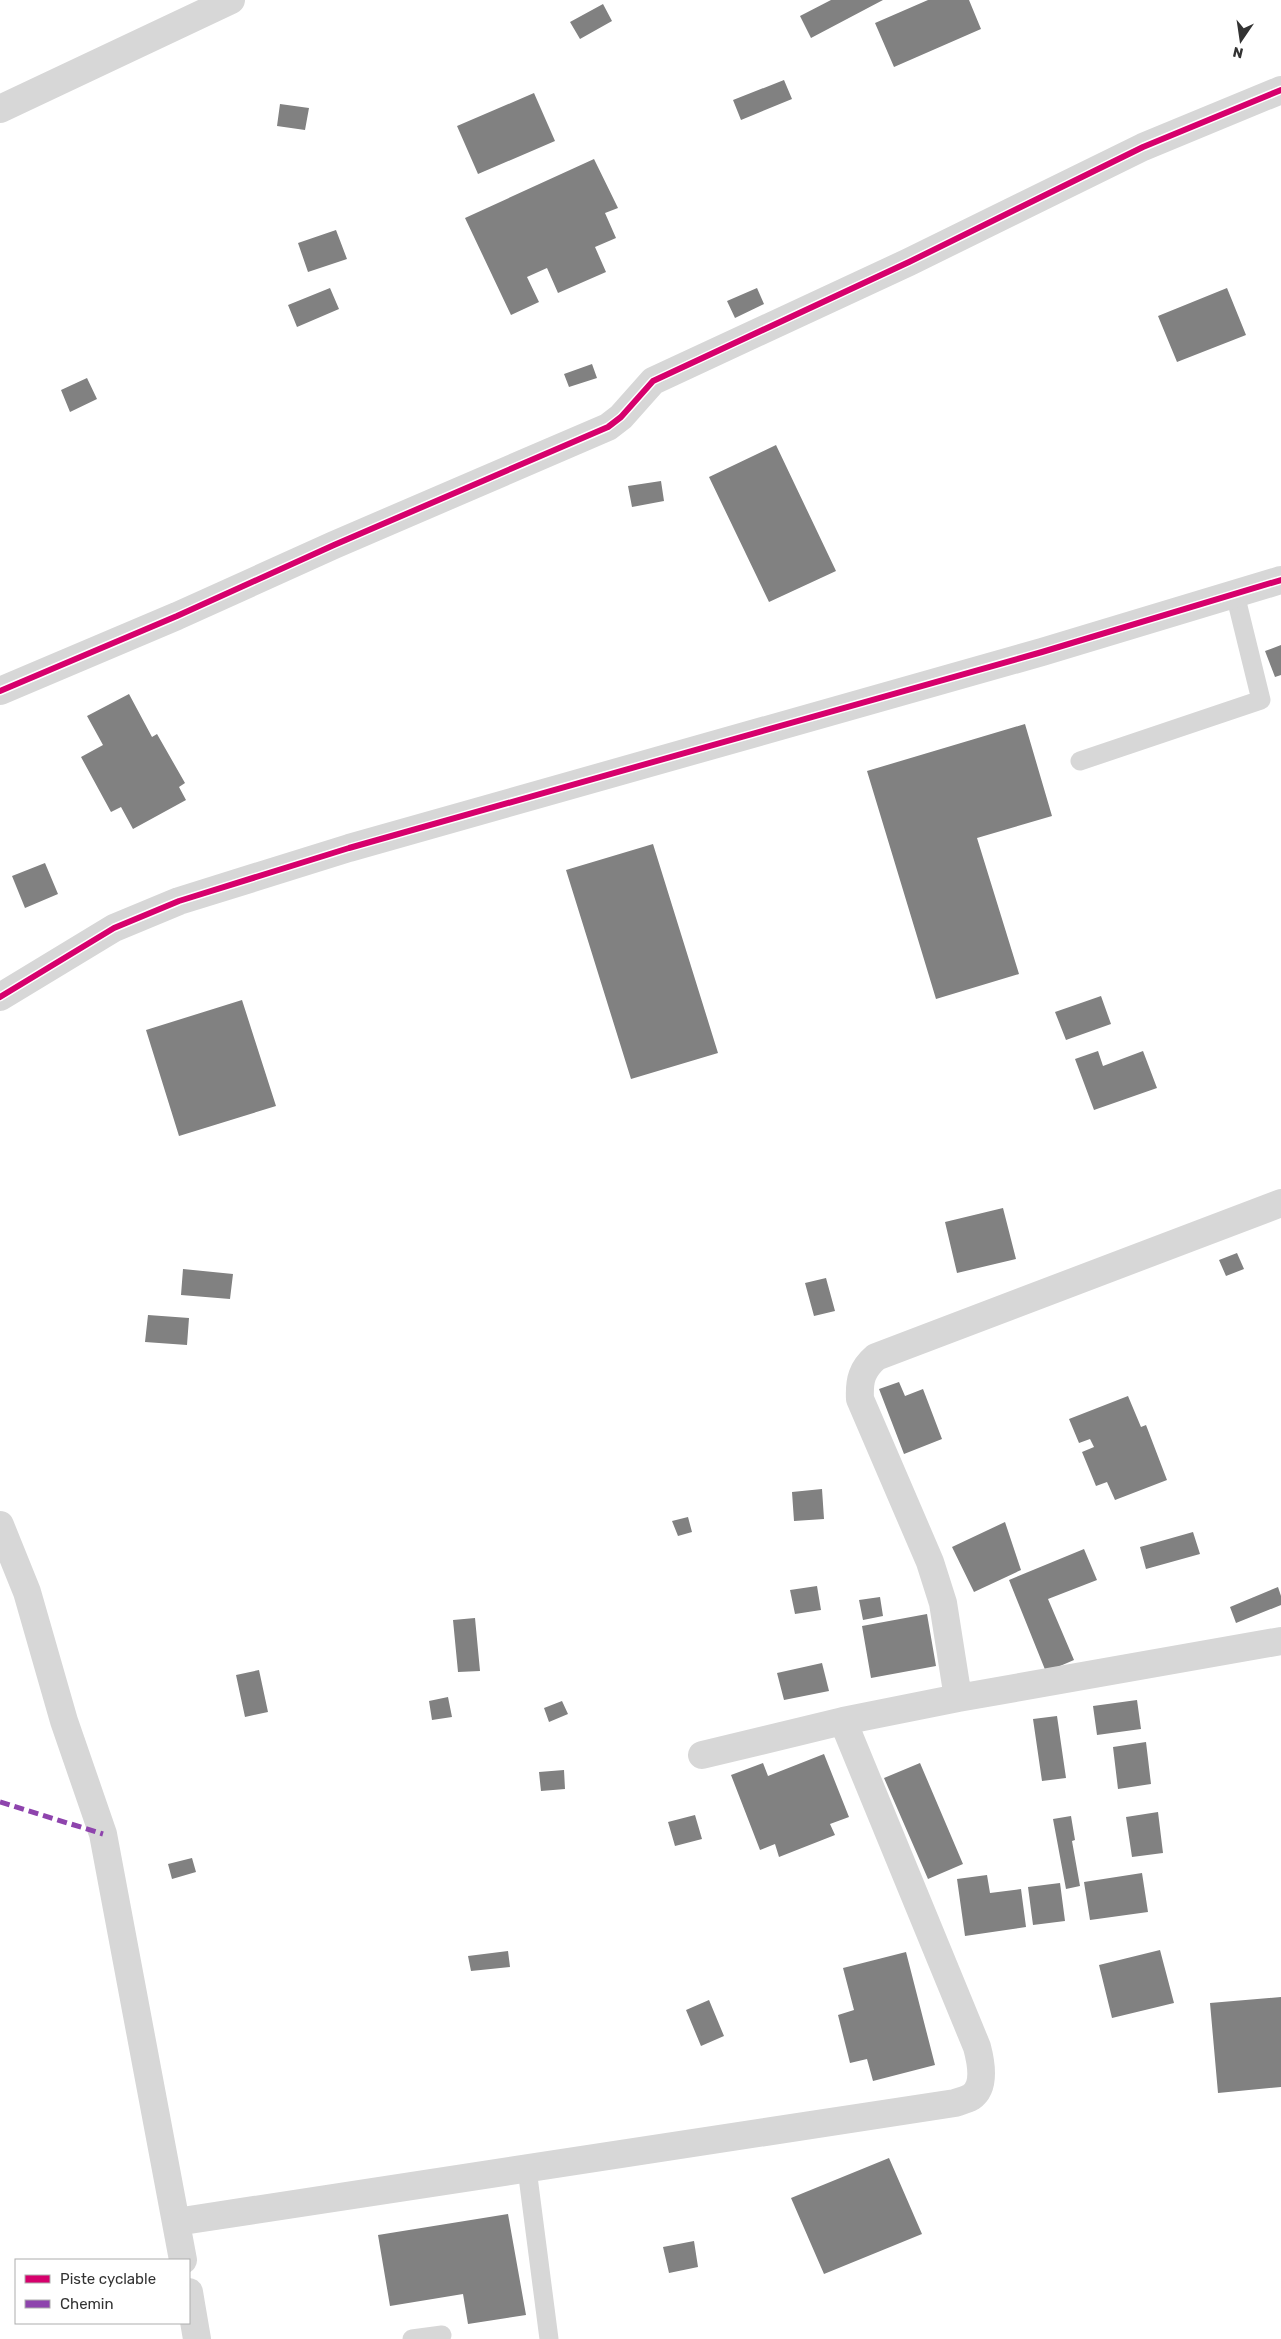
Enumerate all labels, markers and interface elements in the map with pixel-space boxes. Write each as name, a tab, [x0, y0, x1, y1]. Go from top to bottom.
north arrow	[1216, 15, 1266, 65]
text: N	[1231, 43, 1245, 62]
legend	[15, 2259, 190, 2324]
text: Piste cyclable	[60, 2270, 156, 2288]
text: Chemin	[60, 2295, 114, 2313]

